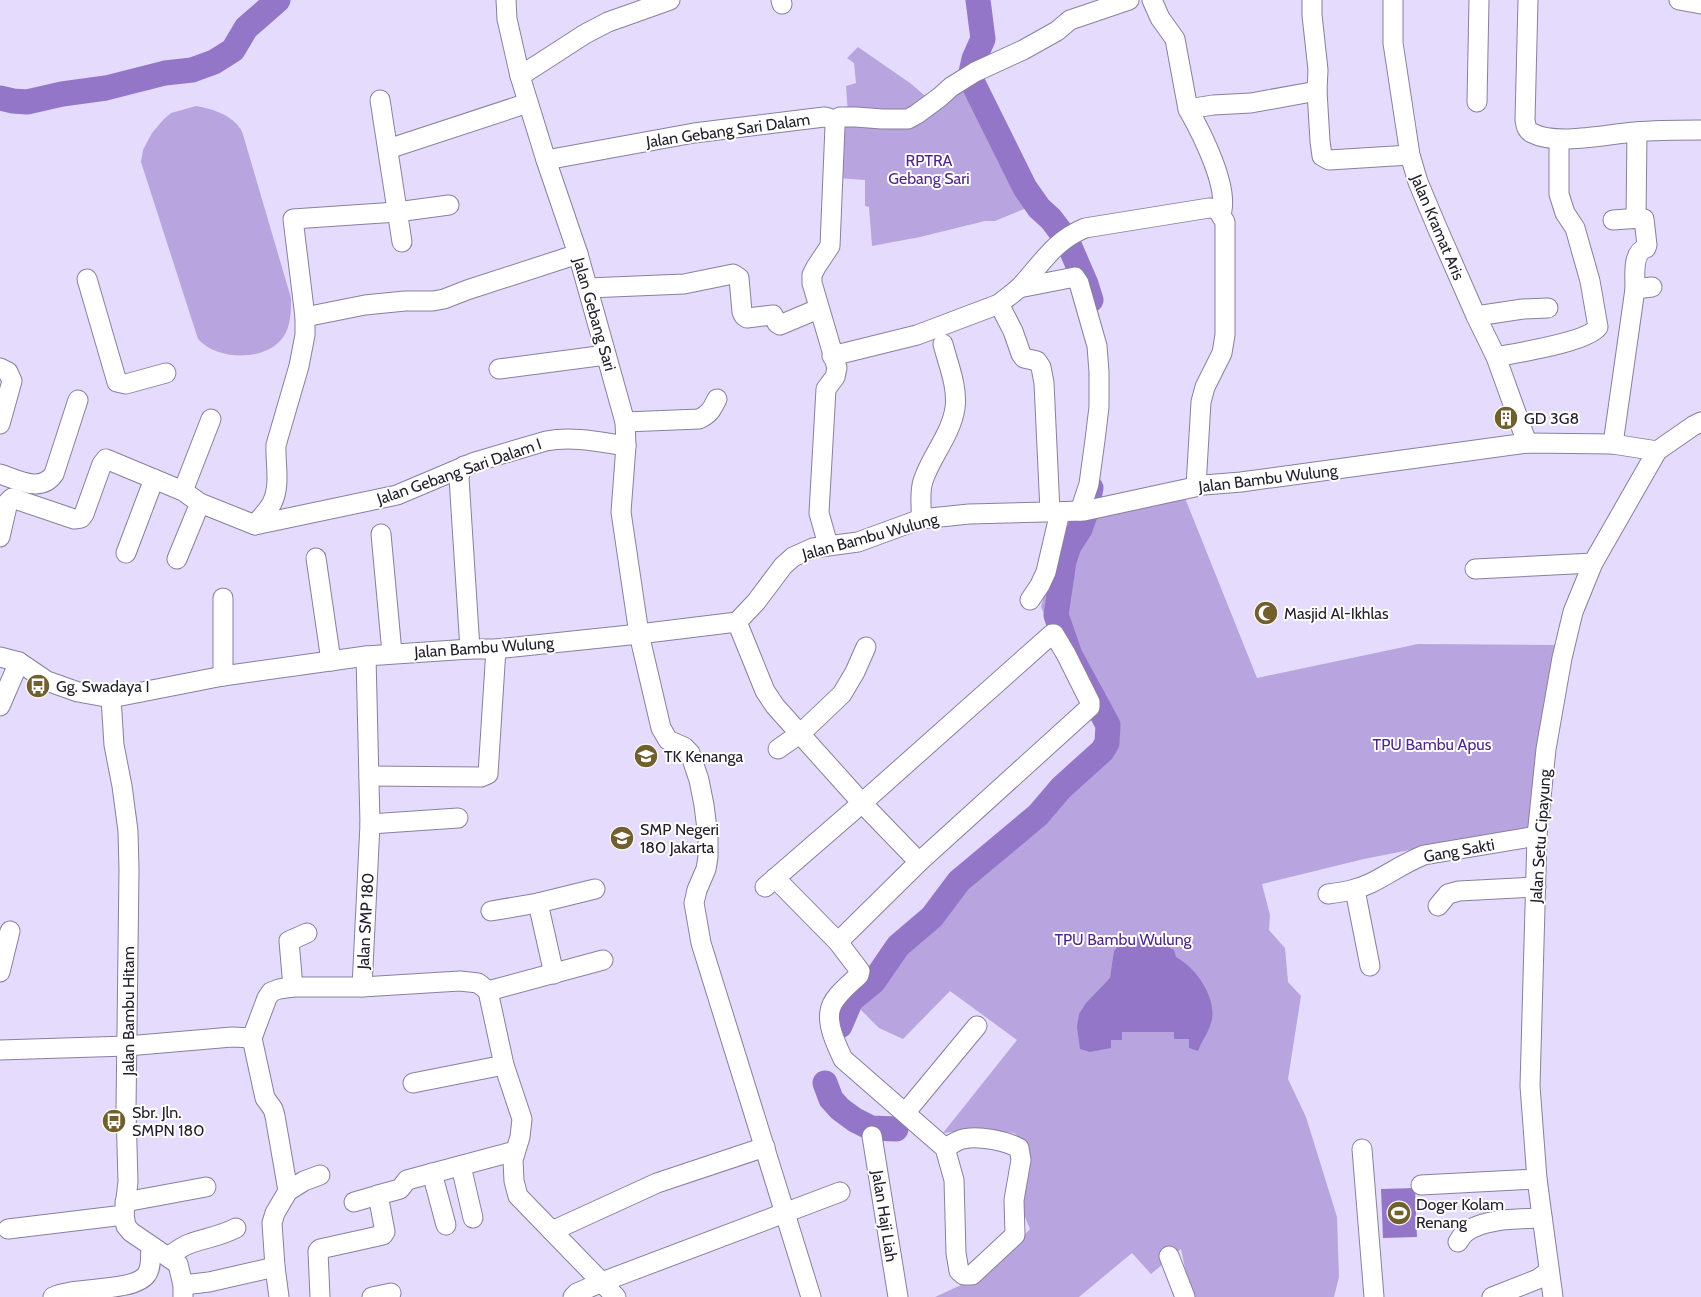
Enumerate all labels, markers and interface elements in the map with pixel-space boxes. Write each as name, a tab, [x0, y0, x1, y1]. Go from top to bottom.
street label: Jalan Gebang Sari Dalam	[644, 110, 811, 152]
park label: RPTRA Gebang Sari	[888, 151, 970, 188]
street label: Jalan Kramat Aris	[1406, 171, 1468, 283]
street label: Jalan Gebang Sari	[569, 254, 620, 373]
building icon: GD 3G8	[1493, 405, 1519, 431]
place label: GD 3G8	[1524, 409, 1579, 428]
street label: Jalan Gebang Sari Dalam I	[373, 434, 544, 509]
street label: Jalan Bambu Wulung	[1197, 460, 1340, 497]
street label: Jalan Bambu Wulung	[799, 509, 941, 564]
mosque icon: Masjid Al-Ikhlas	[1253, 600, 1279, 626]
place label: Masjid Al-Ikhlas	[1284, 604, 1389, 623]
street label: Jalan Bambu Wulung	[413, 633, 555, 662]
bus stop icon: Gg. Swadaya I	[25, 673, 51, 699]
place label: Gg. Swadaya I	[56, 677, 150, 696]
park label: TPU Bambu Apus	[1373, 735, 1492, 754]
school or university icon: TK Kenanga	[633, 743, 659, 769]
place label: TK Kenanga	[664, 747, 743, 766]
street label: Jalan Setu Cipayung	[1526, 768, 1555, 904]
place label: SMP Negeri 180 Jakarta	[640, 820, 719, 857]
school or university icon: SMP Negeri 180 Jakarta	[609, 825, 635, 851]
street label: Gang Sakti	[1422, 835, 1496, 866]
street label: Jalan SMP 180	[353, 872, 378, 971]
park label: TPU Bambu Wulung	[1054, 930, 1193, 949]
street label: Jalan Bambu Hitam	[119, 946, 138, 1077]
place label: Sbr. Jln. SMPN 180	[132, 1103, 204, 1140]
bus stop icon: Sbr. Jln. SMPN 180	[101, 1108, 127, 1134]
street label: Jalan Haji Liah	[868, 1168, 901, 1263]
place label: Doger Kolam Renang	[1416, 1195, 1504, 1232]
sports icon: Doger Kolam Renang	[1386, 1200, 1412, 1226]

